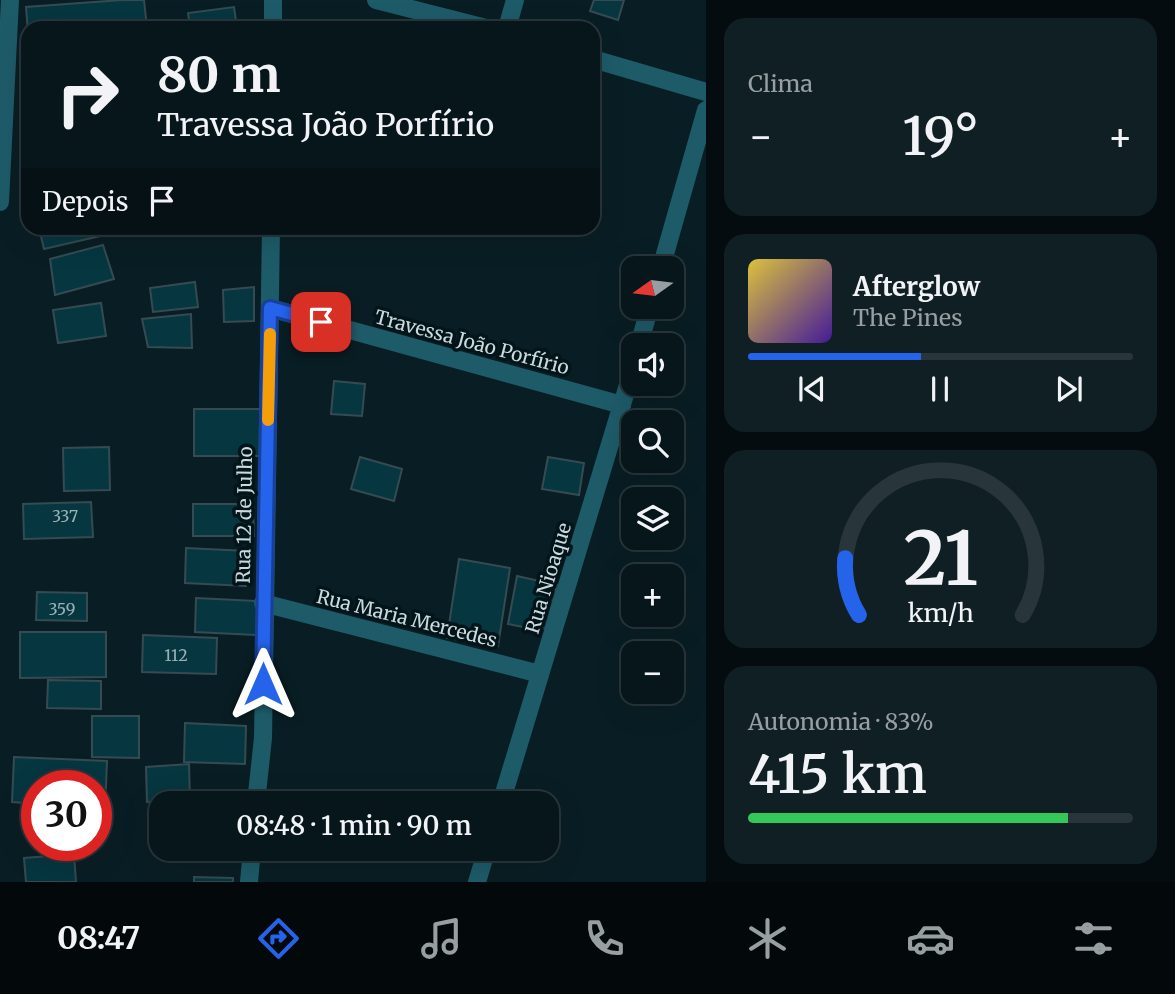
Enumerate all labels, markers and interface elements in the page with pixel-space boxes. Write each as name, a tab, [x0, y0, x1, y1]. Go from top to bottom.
text: 80 m	[157, 44, 280, 105]
icon: right	[42, 49, 133, 140]
text: Clima	[748, 69, 813, 98]
text: 19°	[902, 104, 979, 169]
text: Travessa João Porfírio	[157, 105, 494, 145]
text: −	[748, 113, 773, 160]
text: +	[1108, 113, 1133, 160]
icon: arrive	[143, 182, 181, 220]
text: Depois	[42, 185, 129, 218]
north arrow	[621, 256, 684, 318]
map controls	[621, 256, 684, 704]
text: Afterglow	[853, 270, 980, 303]
pin	[291, 292, 351, 352]
icon: arrive	[302, 303, 340, 341]
text: The Pines	[853, 303, 963, 332]
street label: Travessa João Porfírio	[372, 304, 572, 380]
button: sound	[621, 333, 684, 396]
icon: previous	[793, 370, 831, 408]
icon: pause	[921, 370, 959, 408]
icon: next	[1050, 370, 1088, 408]
button: search	[621, 410, 684, 473]
street label: Rua 12 de Julho	[231, 446, 257, 584]
button: layers	[621, 487, 684, 550]
house number: 337	[52, 506, 78, 526]
text: 21	[903, 513, 978, 605]
street label: Rua Nioaque	[520, 520, 576, 636]
button: +	[621, 564, 684, 627]
street label: Rua Maria Mercedes	[314, 584, 500, 652]
text: km/h	[907, 597, 974, 629]
house number: 359	[49, 599, 75, 619]
button: −	[621, 641, 684, 704]
house number: 112	[164, 645, 188, 665]
position arrow	[226, 647, 300, 721]
text: Autonomia · 83%	[748, 707, 934, 736]
text: 415 km	[748, 742, 927, 807]
speed limit sign: 30	[21, 770, 112, 861]
text: 08:48 · 1 min · 90 m	[236, 809, 472, 842]
icon: directions	[254, 914, 303, 963]
icon: music	[417, 914, 466, 963]
icon: phone	[580, 914, 629, 963]
icon: climate	[743, 914, 792, 963]
icon: car	[906, 914, 955, 963]
icon: filters	[1069, 914, 1118, 963]
text: 08:47	[57, 918, 140, 958]

